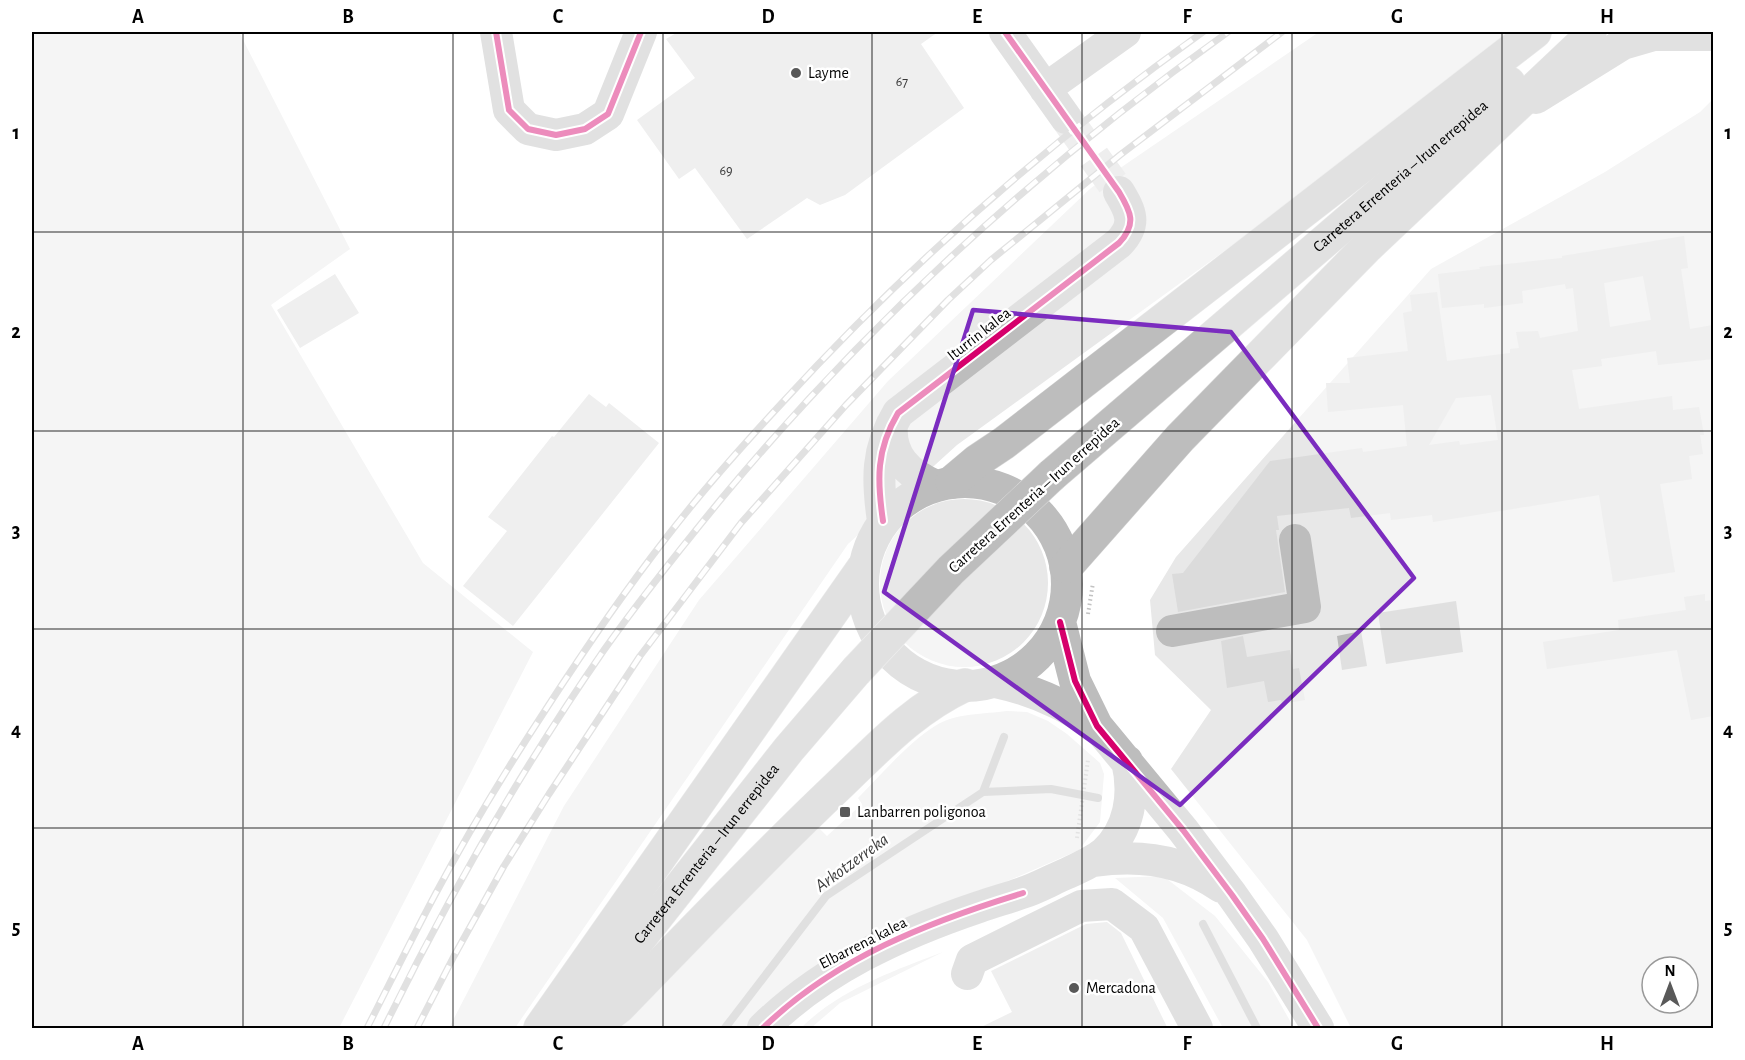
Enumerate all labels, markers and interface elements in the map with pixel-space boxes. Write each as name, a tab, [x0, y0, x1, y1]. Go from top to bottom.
text: A	[132, 7, 144, 27]
text: B	[342, 7, 354, 27]
text: C	[553, 7, 564, 27]
text: D	[761, 7, 775, 27]
text: E	[972, 7, 982, 27]
text: F	[1182, 7, 1192, 27]
text: G	[1391, 7, 1403, 27]
text: H	[1600, 7, 1614, 27]
place label: Layme	[808, 65, 849, 82]
marker: Layme	[789, 66, 803, 80]
house number: 67	[896, 75, 908, 89]
street label: Carretera Errenteria – Irun errepidea	[1310, 97, 1491, 255]
text: 1	[12, 123, 20, 143]
text: 1	[1724, 123, 1732, 143]
house number: 69	[719, 164, 733, 178]
street label: Iturrin kalea	[944, 304, 1014, 364]
text: 2	[11, 322, 21, 342]
text: 2	[1723, 322, 1733, 342]
street label: Carretera Errenteria – Irun errepidea	[945, 414, 1123, 576]
text: 3	[12, 521, 20, 541]
text: 3	[1724, 521, 1732, 541]
text: 4	[11, 720, 21, 740]
text: 4	[1723, 720, 1733, 740]
street label: Carretera Errenteria – Irun errepidea	[631, 761, 782, 947]
place label: Lanbarren poligonoa	[857, 804, 986, 820]
marker: Lanbarren poligonoa	[838, 805, 852, 819]
water label: Arkotzerreka	[811, 830, 892, 896]
street label: Elbarrena kalea	[817, 914, 909, 972]
text: 5	[12, 918, 20, 938]
text: 5	[1724, 918, 1732, 938]
north arrow	[1640, 955, 1700, 1015]
text: N	[1664, 963, 1676, 979]
place label: Mercadona	[1086, 980, 1156, 996]
marker: Mercadona	[1067, 981, 1081, 995]
text: A	[132, 1034, 144, 1054]
text: B	[342, 1034, 354, 1054]
text: C	[553, 1034, 564, 1054]
text: D	[761, 1034, 775, 1054]
text: E	[972, 1034, 982, 1054]
text: F	[1182, 1034, 1192, 1054]
text: G	[1391, 1034, 1403, 1054]
text: H	[1600, 1034, 1614, 1054]

